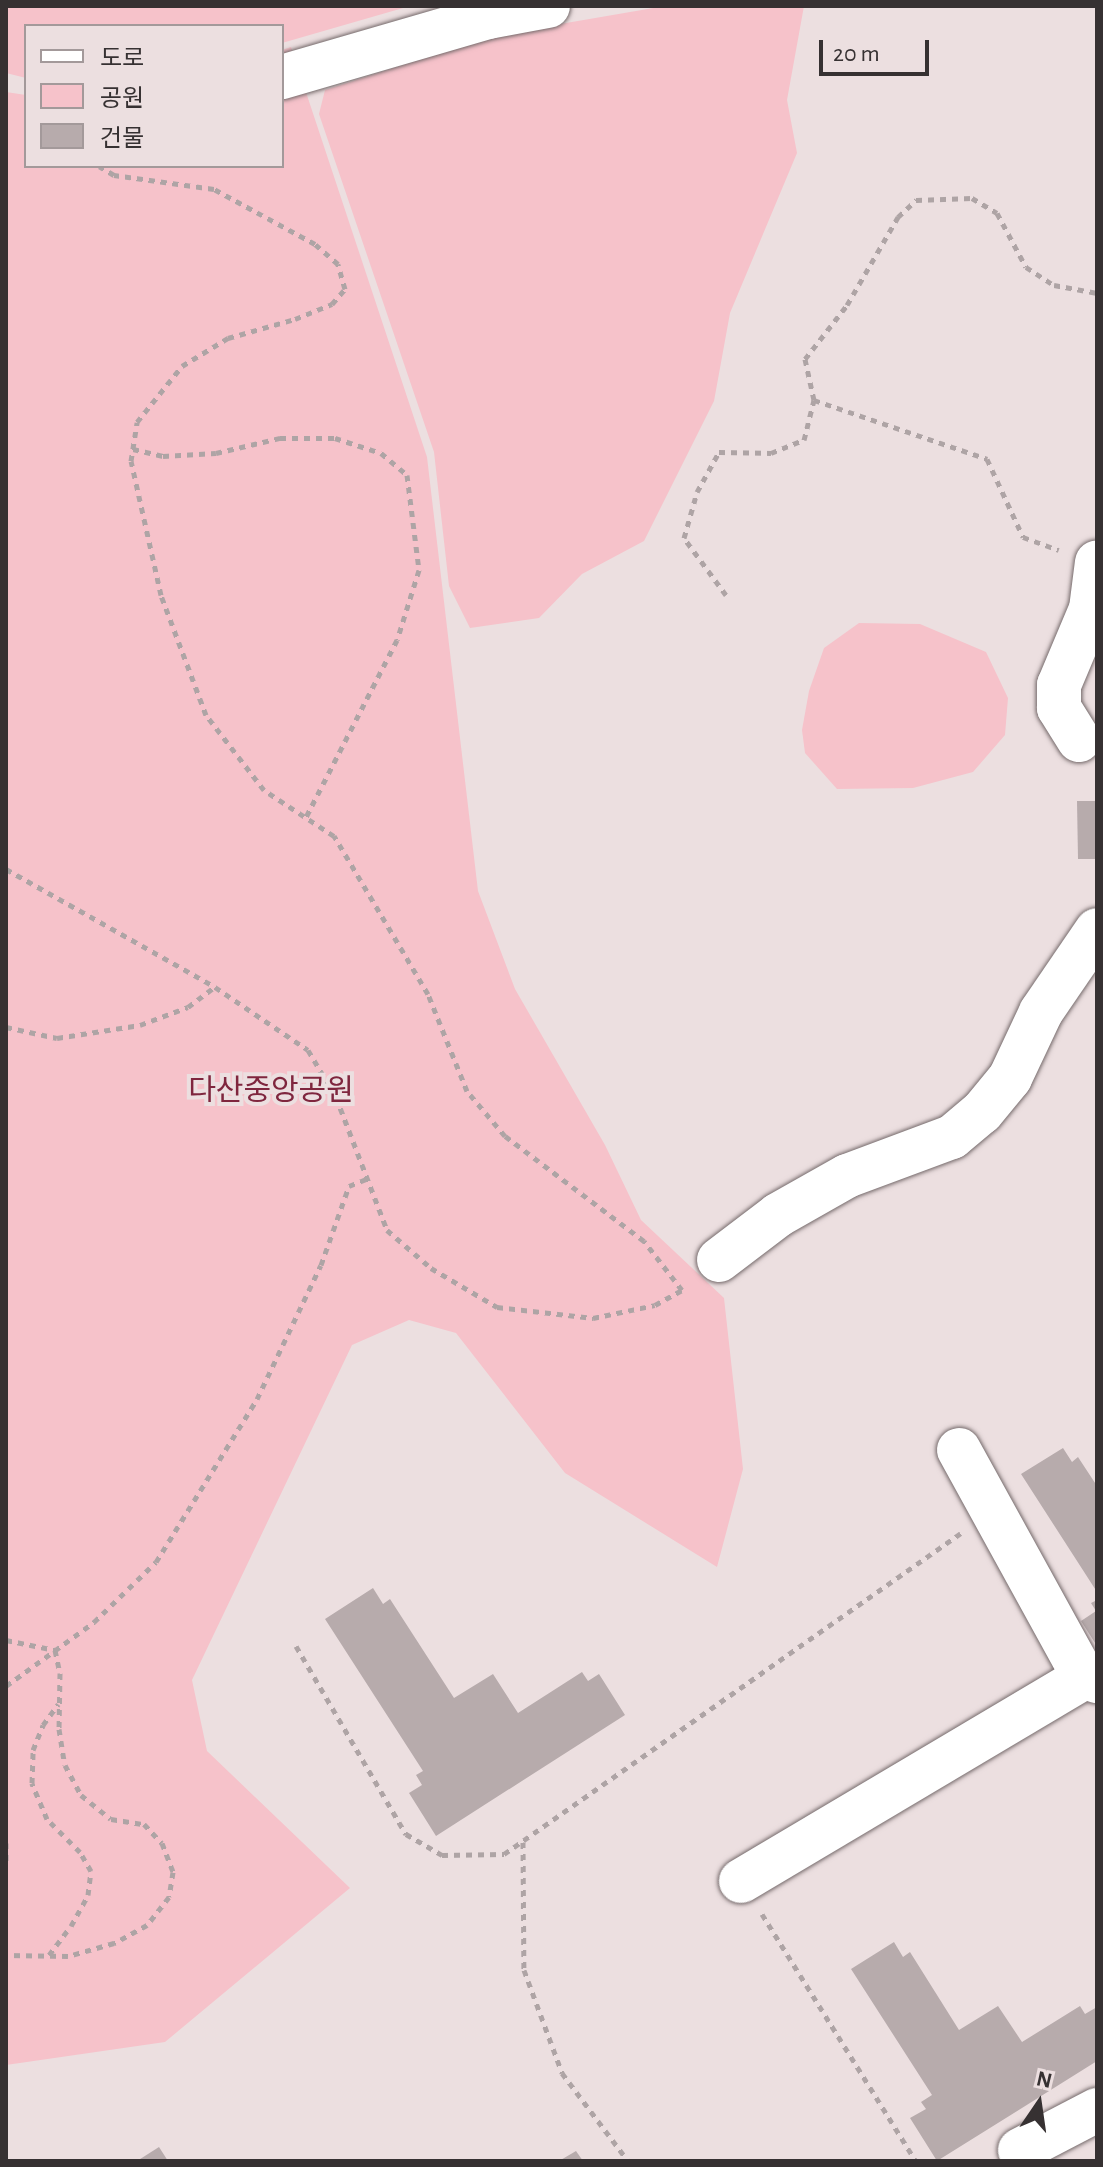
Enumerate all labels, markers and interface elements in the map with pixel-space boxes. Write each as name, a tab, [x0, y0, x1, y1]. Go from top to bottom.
legend	[24, 24, 284, 168]
scale bar	[823, 24, 933, 74]
text: 20 m	[833, 42, 880, 66]
text: 도로	[100, 47, 144, 71]
text: 공원	[100, 87, 144, 111]
text: 건물	[100, 127, 144, 151]
park label: 다산중앙공원	[188, 1073, 354, 1109]
north arrow	[999, 2063, 1079, 2143]
text: N	[1034, 2067, 1054, 2092]

